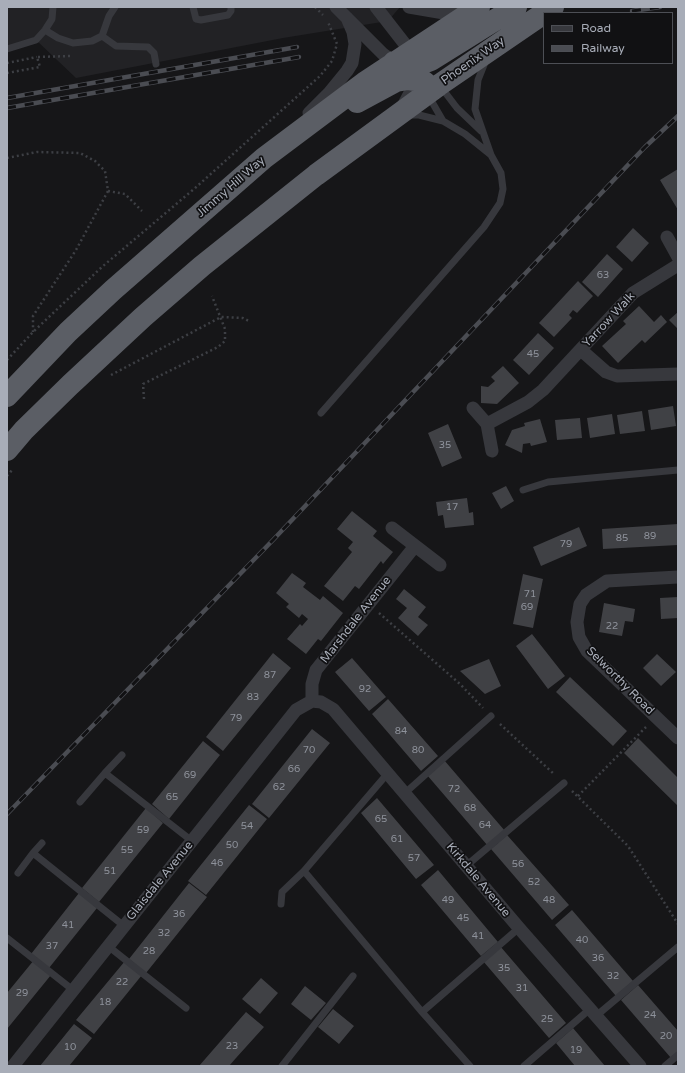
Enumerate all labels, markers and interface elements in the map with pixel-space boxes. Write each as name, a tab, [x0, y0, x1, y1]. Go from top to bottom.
legend	[543, 12, 673, 64]
text: Road	[581, 21, 611, 35]
street label: Phoenix Way	[439, 34, 507, 88]
text: Railway	[581, 41, 625, 55]
street label: Jimmy Hill Way	[194, 153, 268, 221]
house number: 63	[597, 269, 609, 281]
street label: Yarrow Walk	[580, 289, 638, 351]
house number: 45	[527, 348, 539, 360]
house number: 35	[439, 439, 451, 451]
house number: 17	[446, 501, 458, 513]
house number: 89	[644, 530, 656, 542]
house number: 85	[616, 532, 628, 544]
house number: 79	[560, 538, 572, 550]
street label: Marshdale Avenue	[318, 574, 394, 666]
house number: 71	[524, 588, 536, 600]
house number: 69	[521, 601, 533, 613]
house number: 22	[606, 620, 618, 632]
street label: Selworthy Road	[583, 644, 657, 718]
house number: 87	[264, 669, 276, 681]
house number: 92	[359, 683, 371, 695]
house number: 83	[247, 691, 259, 703]
house number: 79	[230, 712, 242, 724]
house number: 84	[395, 725, 407, 737]
house number: 70	[303, 744, 315, 756]
house number: 80	[412, 744, 424, 756]
house number: 66	[288, 763, 300, 775]
house number: 69	[184, 769, 196, 781]
house number: 62	[273, 781, 285, 793]
house number: 72	[448, 783, 460, 795]
house number: 65	[166, 791, 178, 803]
house number: 68	[464, 802, 476, 814]
house number: 65	[375, 813, 387, 825]
house number: 64	[479, 819, 491, 831]
house number: 54	[241, 820, 253, 832]
house number: 59	[137, 824, 149, 836]
house number: 61	[391, 833, 403, 845]
street label: Glaisdale Avenue	[124, 838, 196, 924]
house number: 50	[226, 839, 238, 851]
street label: Kirkdale Avenue	[443, 840, 513, 920]
house number: 55	[121, 844, 133, 856]
house number: 57	[408, 852, 420, 864]
house number: 46	[211, 857, 223, 869]
house number: 56	[512, 858, 524, 870]
house number: 51	[104, 865, 116, 877]
house number: 52	[528, 876, 540, 888]
house number: 49	[442, 894, 454, 906]
house number: 48	[543, 894, 555, 906]
house number: 36	[173, 908, 185, 920]
house number: 45	[457, 912, 469, 924]
house number: 41	[62, 919, 74, 931]
house number: 32	[158, 927, 170, 939]
house number: 41	[472, 930, 484, 942]
house number: 40	[576, 934, 588, 946]
house number: 37	[46, 940, 58, 952]
house number: 28	[143, 945, 155, 957]
house number: 36	[592, 952, 604, 964]
house number: 35	[498, 962, 510, 974]
house number: 32	[607, 970, 619, 982]
house number: 22	[116, 976, 128, 988]
house number: 31	[516, 982, 528, 994]
house number: 29	[16, 987, 28, 999]
house number: 18	[99, 996, 111, 1008]
house number: 24	[644, 1009, 656, 1021]
house number: 25	[541, 1013, 553, 1025]
house number: 20	[660, 1030, 672, 1042]
house number: 23	[226, 1040, 238, 1052]
house number: 10	[64, 1041, 76, 1053]
house number: 19	[570, 1044, 582, 1056]

